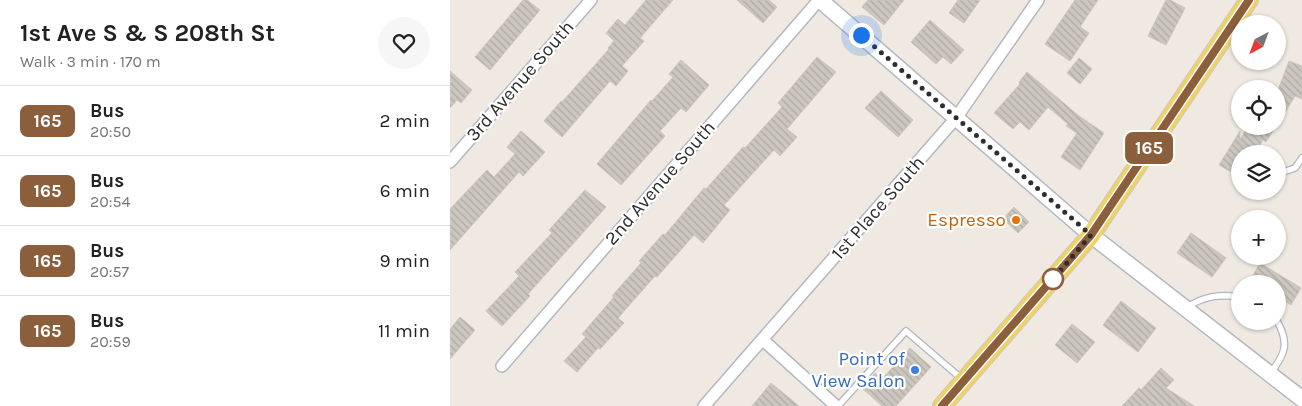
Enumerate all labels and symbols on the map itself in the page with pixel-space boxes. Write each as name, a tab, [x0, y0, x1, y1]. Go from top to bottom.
north arrow	[1231, 15, 1286, 70]
street label: 3rd Avenue South	[462, 16, 578, 146]
your location	[849, 23, 874, 48]
street label: 2nd Avenue South	[600, 116, 720, 250]
line badge: 165	[1120, 132, 1178, 164]
street label: 1st Place South	[827, 152, 929, 264]
place label: Espresso	[927, 209, 1006, 231]
marker: Espresso	[1010, 214, 1022, 226]
unlabelled marker	[1042, 268, 1064, 290]
place label: Point of View Salon	[812, 348, 905, 392]
marker: Point of View Salon	[909, 364, 921, 376]

